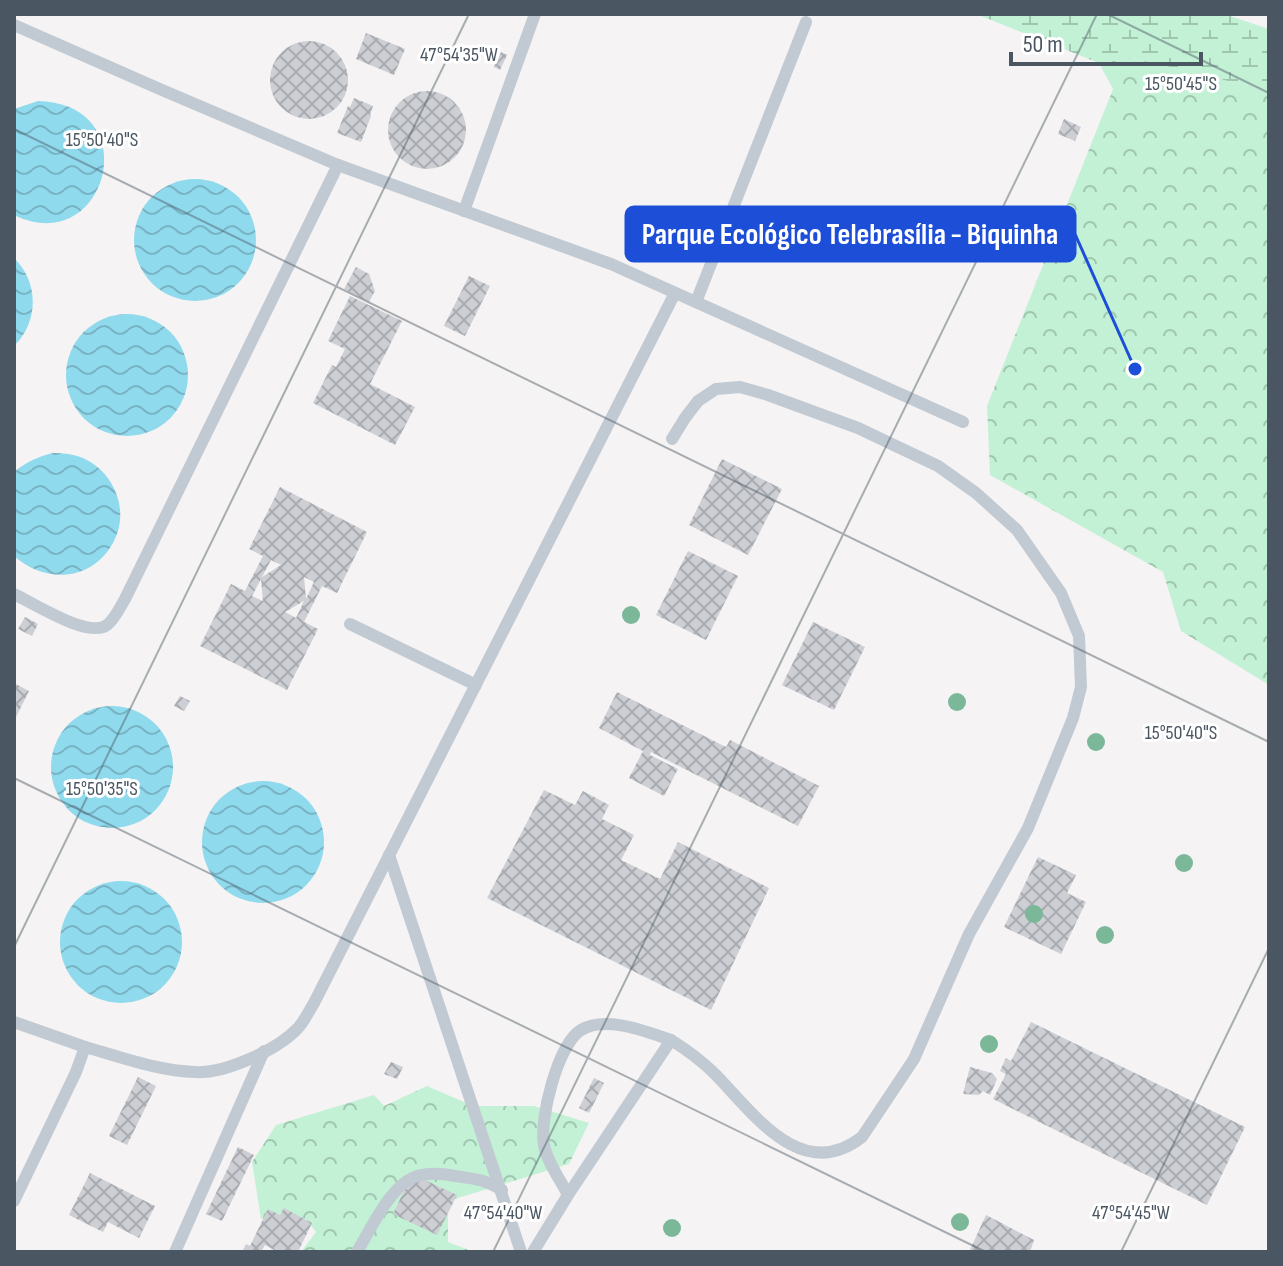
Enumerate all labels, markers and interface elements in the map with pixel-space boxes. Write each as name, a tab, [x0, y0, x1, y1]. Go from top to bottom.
scale bar	[1011, 16, 1201, 66]
text: 50 m	[1023, 30, 1063, 59]
text: 47°54'35"W	[420, 43, 498, 67]
text: 15°50'45"S	[1145, 72, 1217, 96]
text: 15°50'40"S	[66, 128, 138, 152]
callout: Parque Ecológico Telebrasília - Biquinha	[626, 207, 1075, 261]
text: Parque Ecológico Telebrasília - Biquinha	[642, 217, 1058, 253]
text: 15°50'40"S	[1145, 721, 1217, 745]
text: 15°50'35"S	[66, 777, 138, 801]
text: 47°54'40"W	[464, 1201, 542, 1225]
text: 47°54'45"W	[1092, 1201, 1170, 1225]

